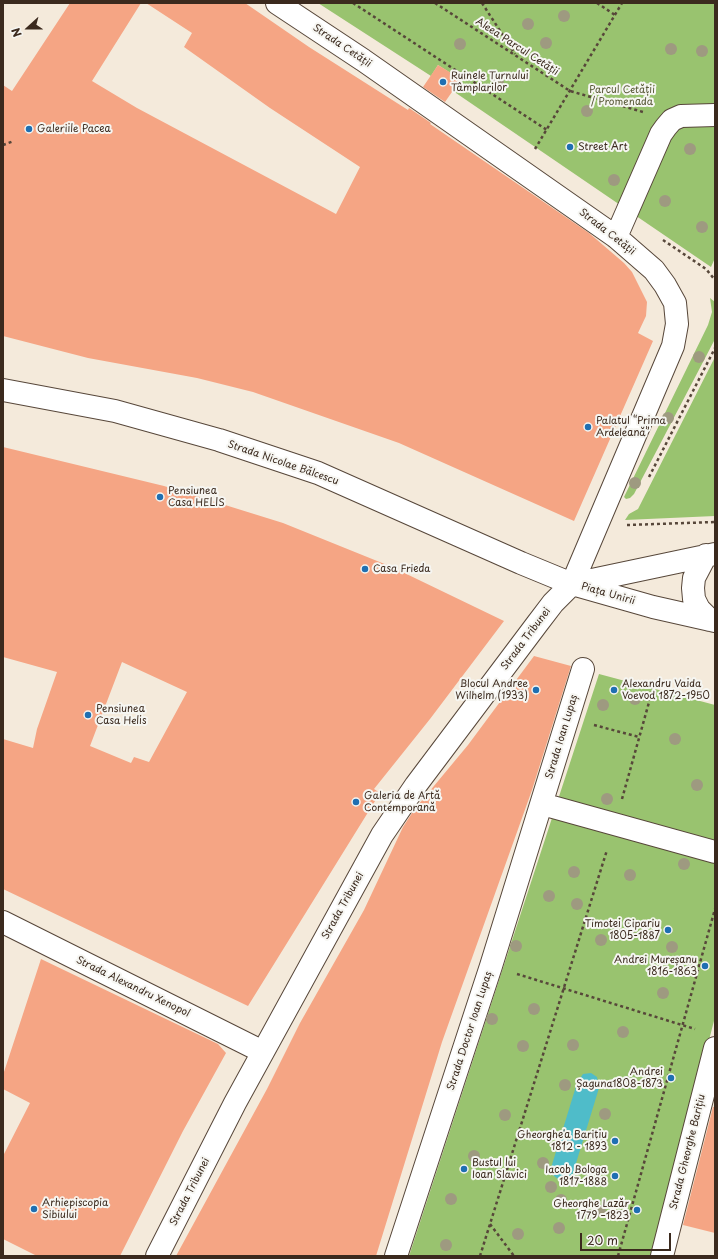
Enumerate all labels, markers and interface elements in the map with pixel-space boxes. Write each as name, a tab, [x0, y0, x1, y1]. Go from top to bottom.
north arrow	[8, 8, 48, 48]
street label: Aleea Parcul Cetății	[473, 16, 561, 78]
street label: Strada Cetății	[310, 22, 374, 70]
text: N	[7, 25, 26, 40]
place label: Ruinele Turnului Tâmplarilor	[451, 70, 529, 94]
marker: Ruinele Turnului Tâmplarilor	[438, 77, 448, 87]
park label: Parcul Cetății / Promenada	[589, 84, 655, 108]
place label: Galeriile Pacea	[37, 123, 111, 135]
marker: Galeriile Pacea	[24, 124, 34, 134]
place label: Street Art	[578, 141, 628, 153]
marker: Street Art	[565, 142, 575, 152]
street label: Strada Cetății	[576, 206, 638, 258]
place label: Palatul “Prima Ardeleană”	[596, 415, 666, 438]
marker: Palatul “Prima Ardeleană”	[583, 422, 593, 432]
street label: Strada Nicolae Bălcescu	[226, 438, 340, 488]
place label: Pensiunea Casa HELIS	[168, 485, 225, 508]
marker: Pensiunea Casa HELIS	[155, 492, 165, 502]
place label: Casa Frieda	[373, 563, 430, 575]
marker: Casa Frieda	[360, 564, 370, 574]
street label: Piața Unirii	[580, 581, 636, 607]
street label: Strada Tribunei	[499, 605, 553, 673]
place label: Blocul Andree Wilhelm (1933)	[455, 678, 528, 702]
place label: Alexandru Vaida Voevod 1872-1950	[622, 678, 710, 702]
marker: Blocul Andree Wilhelm (1933)	[531, 685, 541, 695]
marker: Alexandru Vaida Voevod 1872-1950	[609, 685, 619, 695]
street label: Strada Ioan Lupaș	[543, 693, 581, 781]
place label: Pensiunea Casa Helis	[96, 703, 146, 726]
marker: Pensiunea Casa Helis	[83, 710, 93, 720]
place label: Galeria de Artă Contemporană	[364, 790, 440, 814]
marker: Galeria de Artă Contemporană	[351, 797, 361, 807]
street label: Strada Tribunei	[320, 870, 366, 942]
place label: Timotei Cipariu 1805-1887	[585, 918, 660, 942]
marker: Timotei Cipariu 1805-1887	[663, 925, 673, 935]
street label: Strada Alexandru Xenopol	[74, 954, 192, 1020]
place label: Andrei Mureșanu 1816-1863	[614, 954, 697, 978]
marker: Andrei Mureșanu 1816-1863	[700, 961, 710, 971]
street label: Strada Doctor Ioan Lupaș	[445, 970, 495, 1092]
place label: Andrei Şaguna1808-1873	[576, 1066, 663, 1090]
marker: Andrei Şaguna1808-1873	[666, 1073, 676, 1083]
street label: Strada Gheorghe Barițiu	[668, 1093, 708, 1211]
place label: Gheorghe'a Barițiu 1812 - 1893	[517, 1129, 607, 1152]
marker: Gheorghe'a Barițiu 1812 - 1893	[610, 1136, 620, 1146]
street label: Strada Tribunei	[168, 1156, 212, 1228]
place label: Bustul lui Ioan Slavici	[472, 1157, 527, 1180]
marker: Bustul lui Ioan Slavici	[459, 1164, 469, 1174]
place label: Iacob Bologa 1817-1888	[545, 1164, 607, 1188]
marker: Iacob Bologa 1817-1888	[610, 1171, 620, 1181]
place label: Arhiepiscopia Sibiului	[42, 1197, 108, 1220]
place label: Gheorghe Lazăr 1779 –1823	[553, 1198, 629, 1222]
marker: Arhiepiscopia Sibiului	[29, 1204, 39, 1214]
marker: Gheorghe Lazăr 1779 –1823	[632, 1205, 642, 1215]
scale bar	[582, 1225, 673, 1251]
text: 20 m	[587, 1231, 618, 1249]

